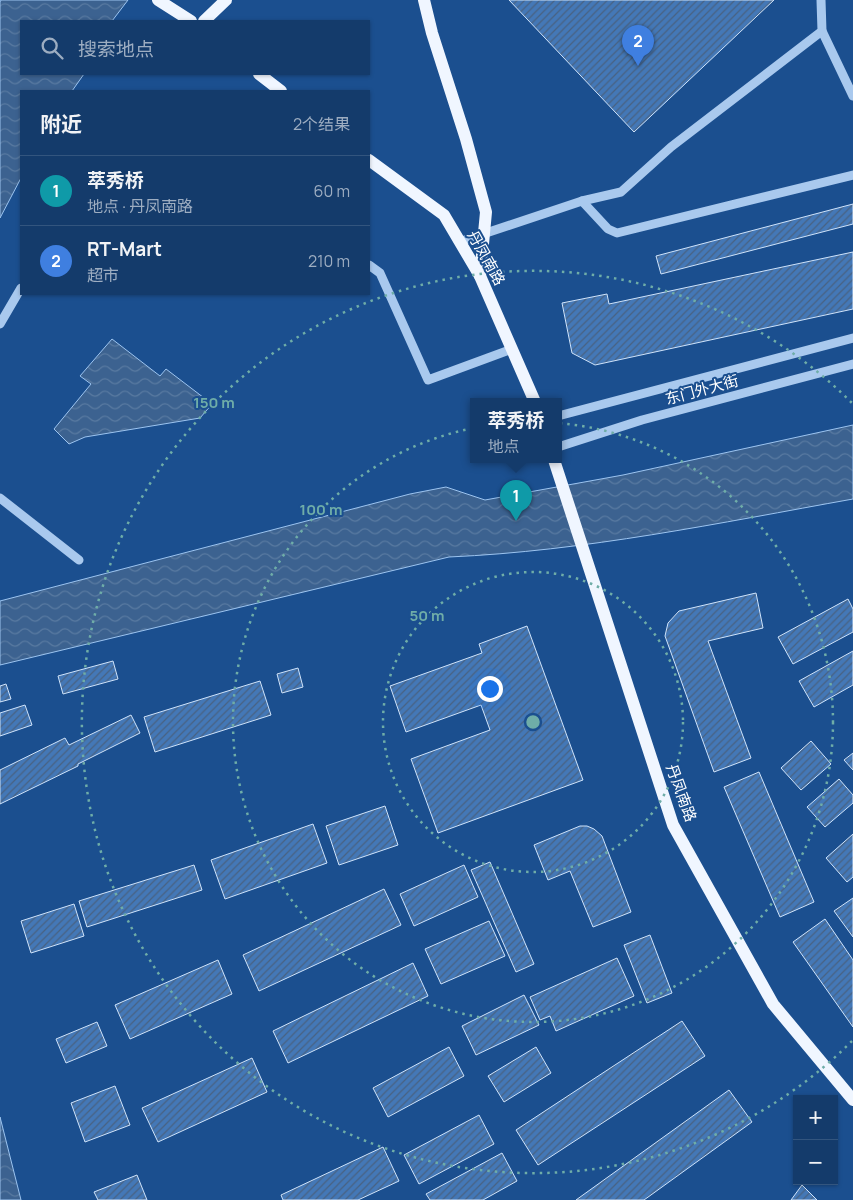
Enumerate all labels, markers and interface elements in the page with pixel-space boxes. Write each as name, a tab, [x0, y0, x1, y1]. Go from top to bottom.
search box	[20, 20, 370, 75]
pin: 2	[622, 25, 654, 66]
icon: search	[38, 34, 66, 62]
text: 搜索地点	[78, 36, 154, 62]
text: 附近	[40, 110, 82, 138]
text: 2个结果	[293, 113, 350, 135]
text: 萃秀桥	[87, 167, 144, 193]
text: 1	[52, 180, 60, 202]
text: 60 m	[314, 180, 350, 202]
text: 地点 · 丹凤南路	[87, 195, 193, 217]
street label: 丹凤南路	[463, 226, 510, 289]
text: RT-Mart	[87, 236, 162, 262]
text: 2	[51, 250, 61, 272]
text: 210 m	[308, 250, 350, 272]
text: 超市	[87, 264, 119, 286]
street label: 东门外大街	[663, 370, 741, 409]
text: 150 m	[193, 392, 235, 413]
popup	[470, 398, 562, 463]
text: 萃秀桥	[487, 407, 545, 433]
text: 地点	[487, 435, 520, 457]
pin: 1	[500, 480, 532, 521]
text: 100 m	[300, 499, 342, 520]
text: 50 m	[409, 605, 445, 626]
your location	[477, 676, 503, 702]
centre of rings	[524, 713, 542, 731]
street label: 丹凤南路	[661, 761, 702, 825]
map controls	[793, 1095, 838, 1185]
button: +	[793, 1095, 838, 1140]
button: −	[793, 1140, 838, 1185]

